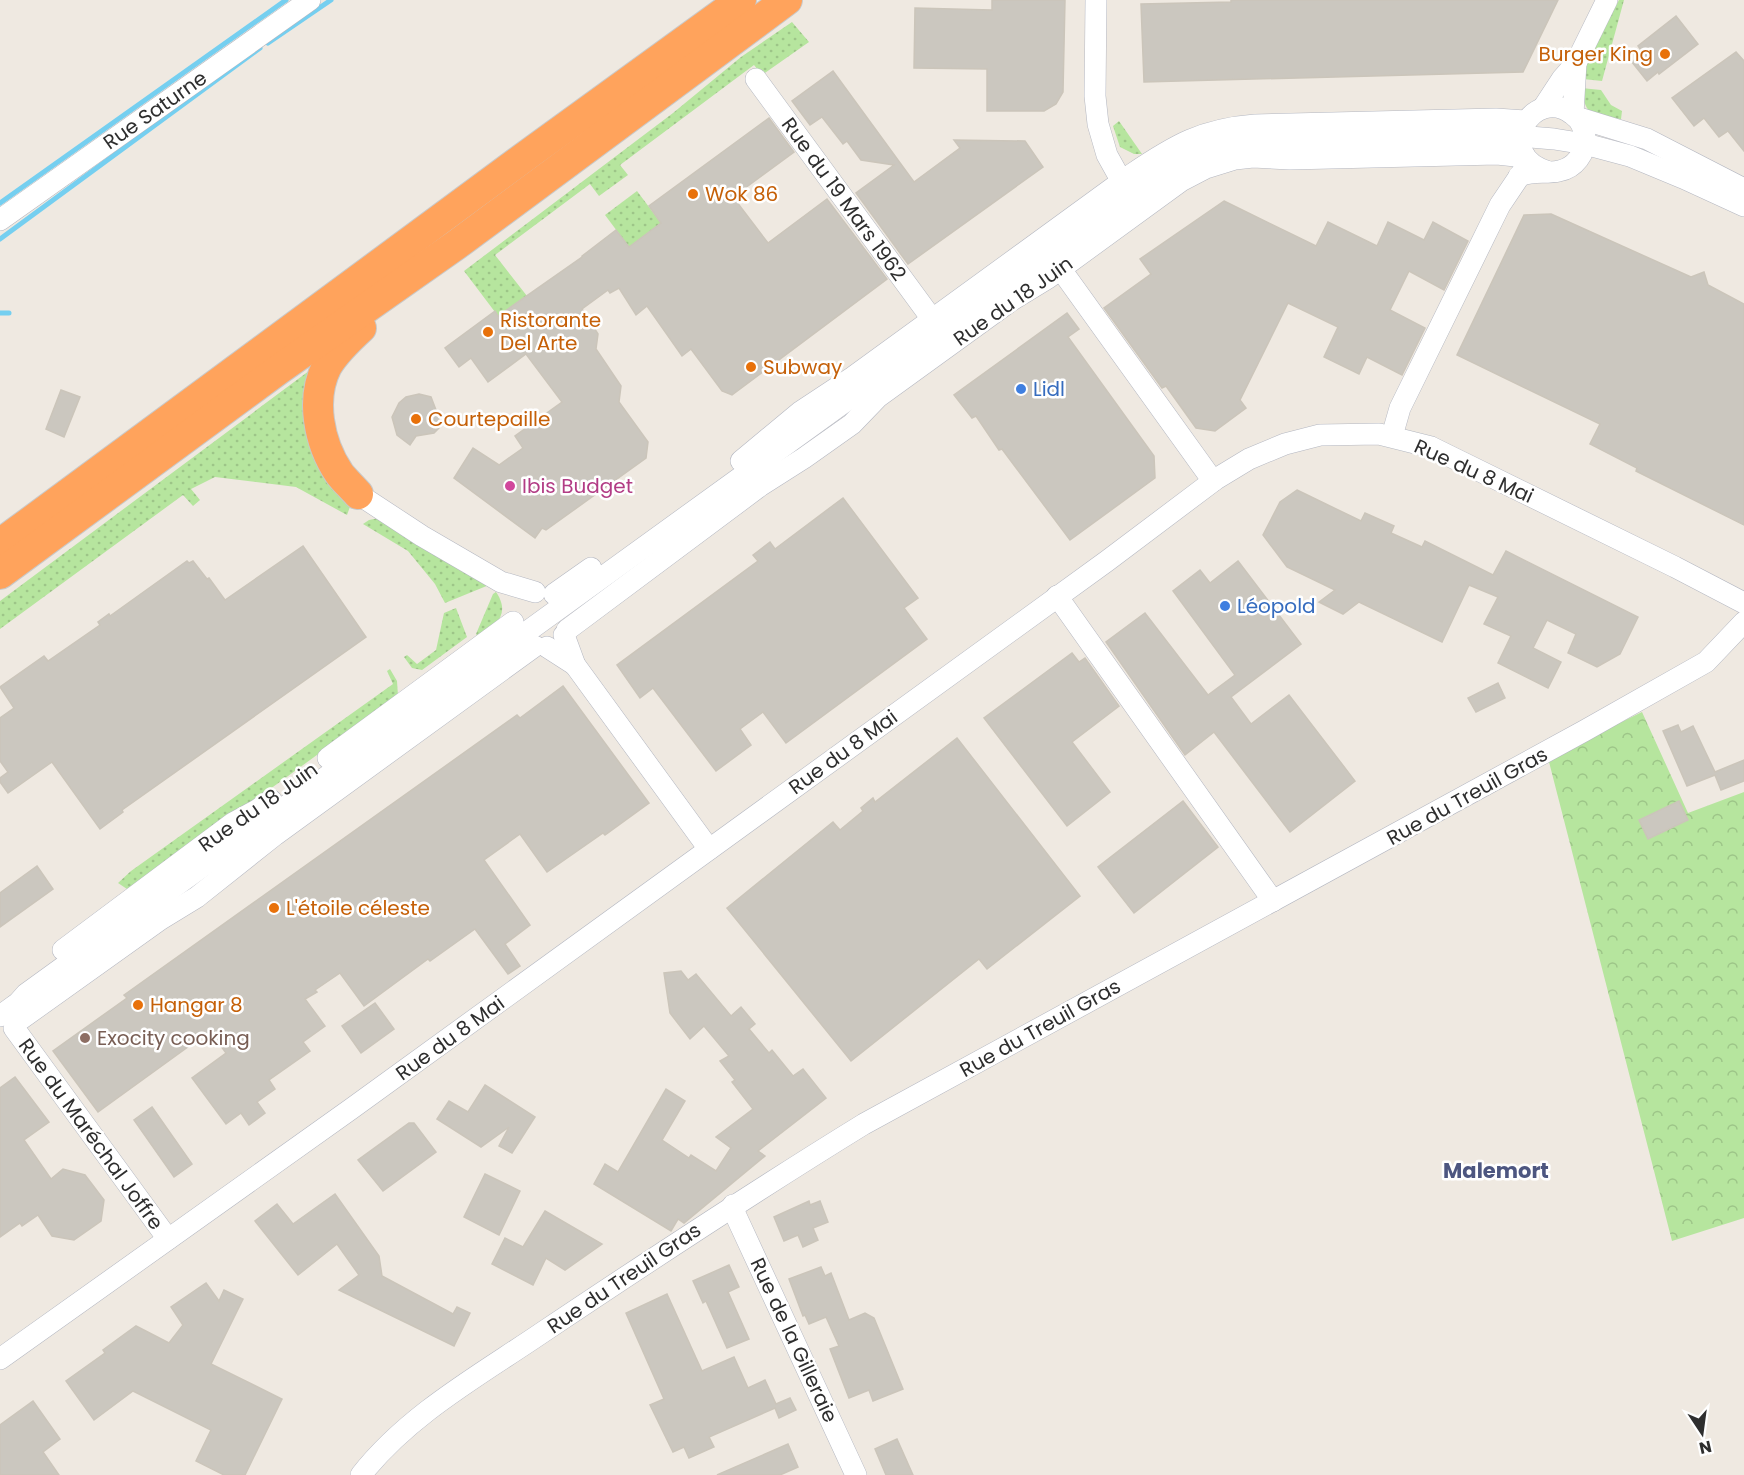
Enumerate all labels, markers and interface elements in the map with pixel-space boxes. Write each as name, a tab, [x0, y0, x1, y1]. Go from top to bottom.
place label: Burger King	[1539, 40, 1653, 68]
marker: Burger King	[1658, 47, 1672, 61]
street label: Rue Saturne	[98, 64, 212, 156]
street label: Rue du 19 Mars 1962	[775, 112, 913, 286]
place label: Wok 86	[705, 180, 778, 208]
marker: Wok 86	[686, 187, 700, 201]
street label: Rue du 18 Juin	[948, 249, 1078, 353]
place label: Ristorante Del Arte	[500, 306, 601, 357]
marker: Ristorante Del Arte	[481, 325, 495, 339]
place label: Subway	[763, 353, 842, 381]
marker: Subway	[744, 360, 758, 374]
place label: Lidl	[1033, 375, 1065, 403]
marker: Lidl	[1014, 382, 1028, 396]
place label: Courtepaille	[428, 405, 550, 433]
marker: Courtepaille	[409, 412, 423, 426]
street label: Rue du 8 Mai	[1410, 432, 1538, 510]
place label: Ibis Budget	[522, 472, 633, 500]
marker: Ibis Budget	[503, 479, 517, 493]
place label: Léopold	[1237, 592, 1316, 620]
marker: Léopold	[1218, 599, 1232, 613]
street label: Rue du 8 Mai	[783, 703, 903, 801]
street label: Rue du Treuil Gras	[1381, 740, 1553, 852]
street label: Rue du 18 Juin	[193, 755, 323, 859]
place label: L'étoile céleste	[286, 894, 430, 922]
marker: L'étoile céleste	[267, 901, 281, 915]
street label: Rue du Treuil Gras	[954, 972, 1126, 1084]
street label: Rue du 8 Mai	[390, 989, 510, 1087]
place label: Hangar 8	[150, 991, 243, 1019]
marker: Hangar 8	[131, 998, 145, 1012]
place label: Exocity cooking	[97, 1024, 250, 1052]
marker: Exocity cooking	[78, 1031, 92, 1045]
street label: Rue du Maréchal Joffre	[12, 1033, 170, 1235]
district label: Malemort	[1443, 1156, 1549, 1185]
street label: Rue du Treuil Gras	[542, 1216, 706, 1340]
street label: Rue de la Gilleraie	[744, 1253, 844, 1427]
north arrow	[1672, 1403, 1732, 1463]
text: N	[1697, 1435, 1714, 1460]

